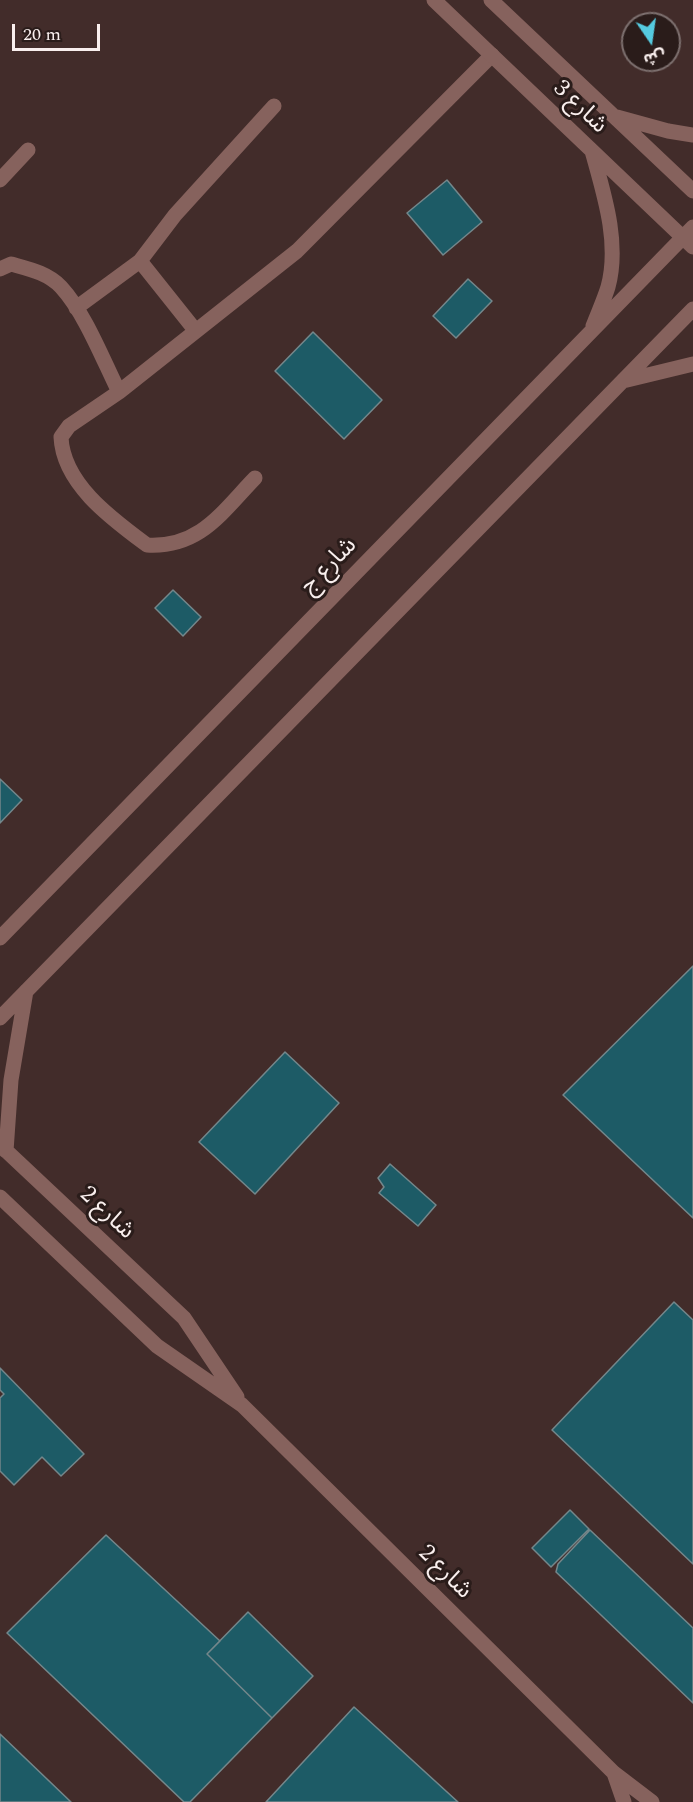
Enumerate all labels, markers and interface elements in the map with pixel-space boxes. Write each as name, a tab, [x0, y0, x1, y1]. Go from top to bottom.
scale bar	[15, 12, 104, 50]
north arrow	[621, 12, 681, 72]
text: 20 m	[23, 21, 61, 48]
text: ش	[641, 43, 668, 72]
street label: شارع 3	[546, 75, 612, 141]
street label: شارع ج	[296, 532, 364, 602]
street label: شارع 2	[72, 1181, 140, 1247]
street label: شارع 2	[411, 1540, 477, 1606]

